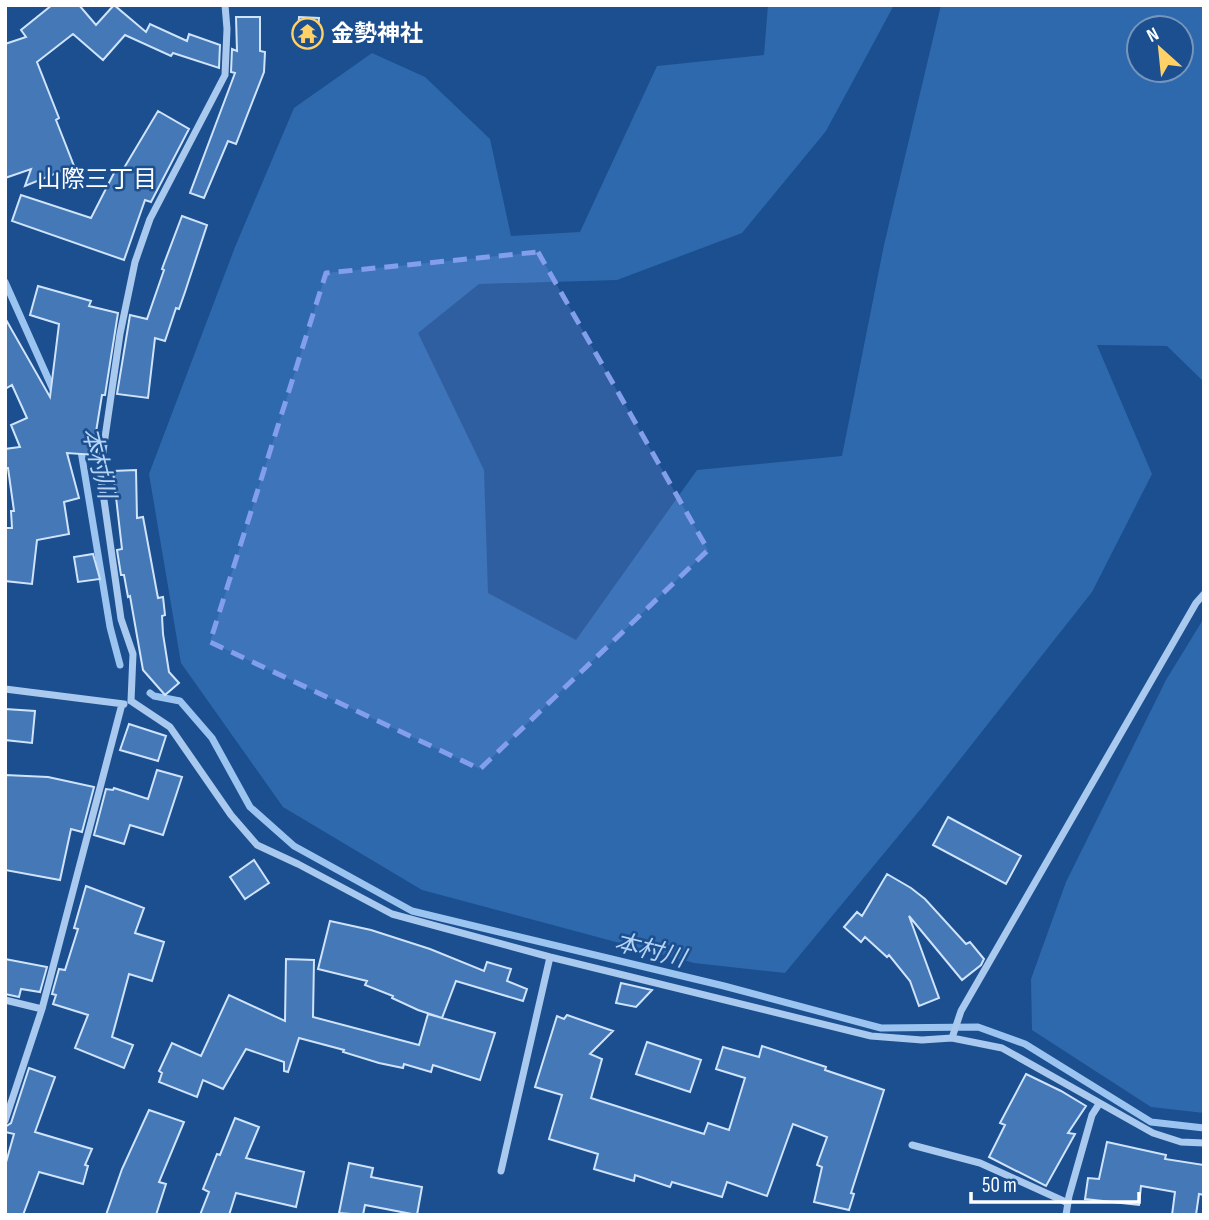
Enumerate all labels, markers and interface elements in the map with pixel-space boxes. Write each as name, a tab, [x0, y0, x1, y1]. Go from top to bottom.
north arrow	[1125, 14, 1195, 84]
temple icon: 金勢神社	[291, 16, 325, 50]
place label: 金勢神社	[331, 20, 423, 48]
text: N	[1143, 23, 1163, 48]
district label: 山際三丁目	[37, 165, 157, 194]
water label: 本村川	[76, 425, 122, 504]
water label: 本村川	[611, 928, 691, 974]
scale bar	[971, 1160, 1139, 1204]
text: 50 m	[982, 1173, 1017, 1198]

